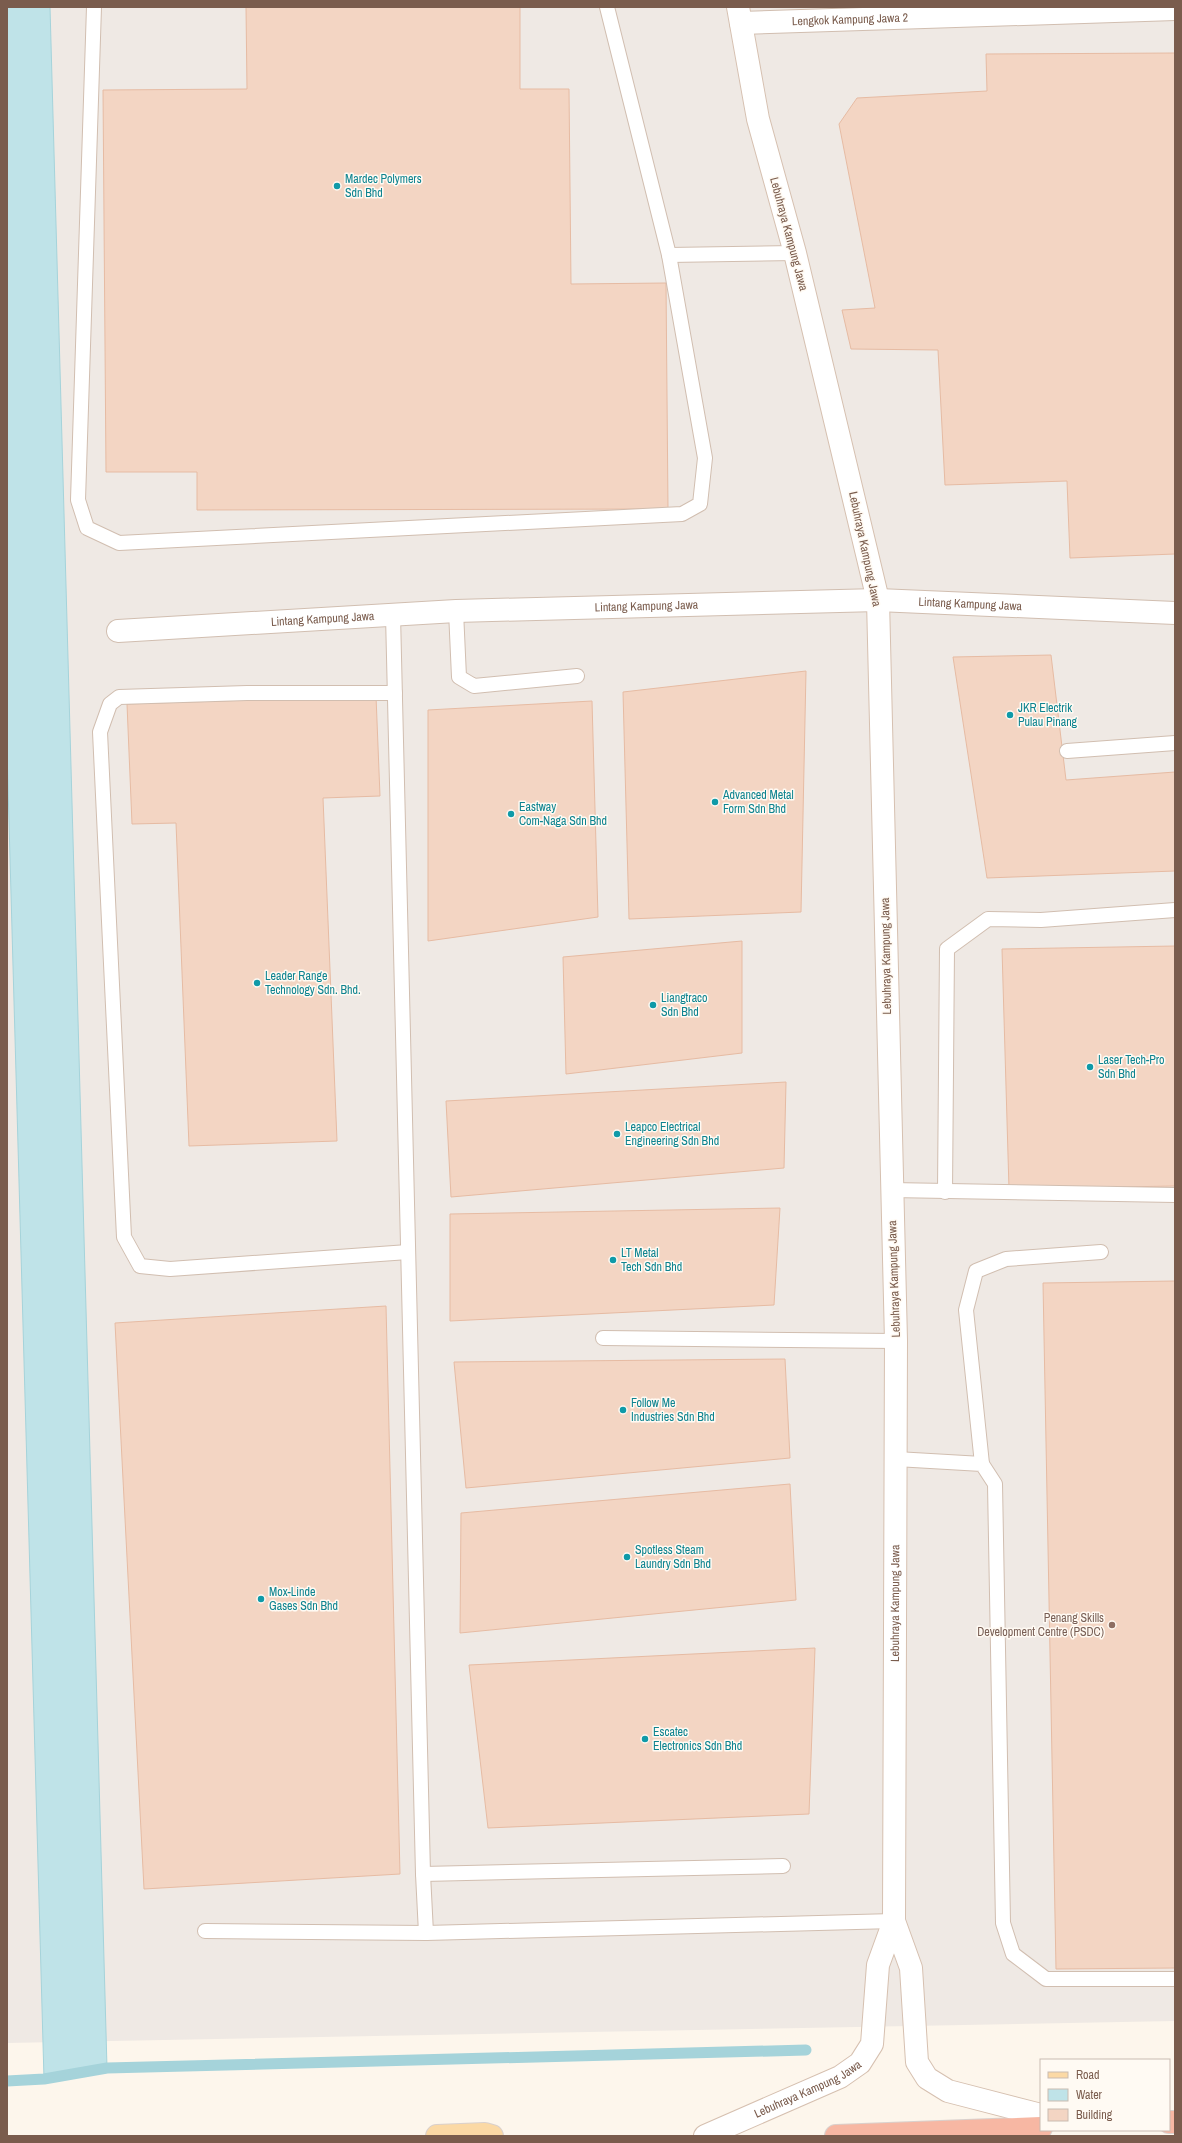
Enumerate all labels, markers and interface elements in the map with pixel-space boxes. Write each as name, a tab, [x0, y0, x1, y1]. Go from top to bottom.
street label: Lengkok Kampung Jawa 2	[792, 10, 908, 29]
place label: Mardec Polymers Sdn Bhd	[345, 171, 422, 201]
street label: Lebuhraya Kampung Jawa	[766, 175, 812, 293]
marker: Mardec Polymers Sdn Bhd	[332, 181, 342, 191]
street label: Lebuhraya Kampung Jawa	[845, 490, 885, 608]
street label: Lintang Kampung Jawa	[918, 594, 1023, 614]
street label: Lintang Kampung Jawa	[594, 597, 699, 615]
street label: Lintang Kampung Jawa	[270, 608, 375, 630]
place label: JKR Electrik Pulau Pinang	[1018, 700, 1078, 730]
marker: JKR Electrik Pulau Pinang	[1005, 710, 1015, 720]
place label: Advanced Metal Form Sdn Bhd	[722, 787, 794, 817]
marker: Advanced Metal Form Sdn Bhd	[710, 797, 720, 807]
place label: Eastway Com-Naga Sdn Bhd	[519, 799, 607, 829]
marker: Eastway Com-Naga Sdn Bhd	[506, 809, 516, 819]
street label: Lebuhraya Kampung Jawa	[877, 897, 895, 1015]
place label: Leader Range Technology Sdn. Bhd.	[265, 968, 361, 998]
marker: Leader Range Technology Sdn. Bhd.	[252, 978, 262, 988]
place label: Liangtraco Sdn Bhd	[661, 990, 708, 1020]
marker: Liangtraco Sdn Bhd	[648, 1000, 658, 1010]
place label: Laser Tech-Pro Sdn Bhd	[1098, 1052, 1165, 1082]
marker: Laser Tech-Pro Sdn Bhd	[1085, 1062, 1095, 1072]
place label: Leapco Electrical Engineering Sdn Bhd	[625, 1119, 719, 1149]
marker: Leapco Electrical Engineering Sdn Bhd	[612, 1129, 622, 1139]
street label: Lebuhraya Kampung Jawa	[884, 1220, 904, 1338]
place label: LT Metal Tech Sdn Bhd	[621, 1245, 682, 1275]
marker: LT Metal Tech Sdn Bhd	[608, 1255, 618, 1265]
place label: Follow Me Industries Sdn Bhd	[631, 1395, 715, 1425]
marker: Follow Me Industries Sdn Bhd	[618, 1405, 628, 1415]
place label: Spotless Steam Laundry Sdn Bhd	[635, 1542, 711, 1572]
street label: Lebuhraya Kampung Jawa	[887, 1544, 903, 1662]
marker: Spotless Steam Laundry Sdn Bhd	[622, 1552, 632, 1562]
place label: Mox-Linde Gases Sdn Bhd	[269, 1584, 338, 1614]
marker: Mox-Linde Gases Sdn Bhd	[256, 1594, 266, 1604]
place label: Penang Skills Development Centre (PSDC)	[977, 1610, 1104, 1640]
marker: Penang Skills Development Centre (PSDC)	[1107, 1620, 1117, 1630]
place label: Escatec Electronics Sdn Bhd	[653, 1724, 742, 1754]
marker: Escatec Electronics Sdn Bhd	[640, 1734, 650, 1744]
street label: Lebuhraya Kampung Jawa	[752, 2056, 865, 2122]
legend	[1040, 2059, 1170, 2131]
text: Road	[1076, 2067, 1100, 2083]
text: Water	[1076, 2087, 1103, 2103]
text: Building	[1076, 2107, 1113, 2123]

